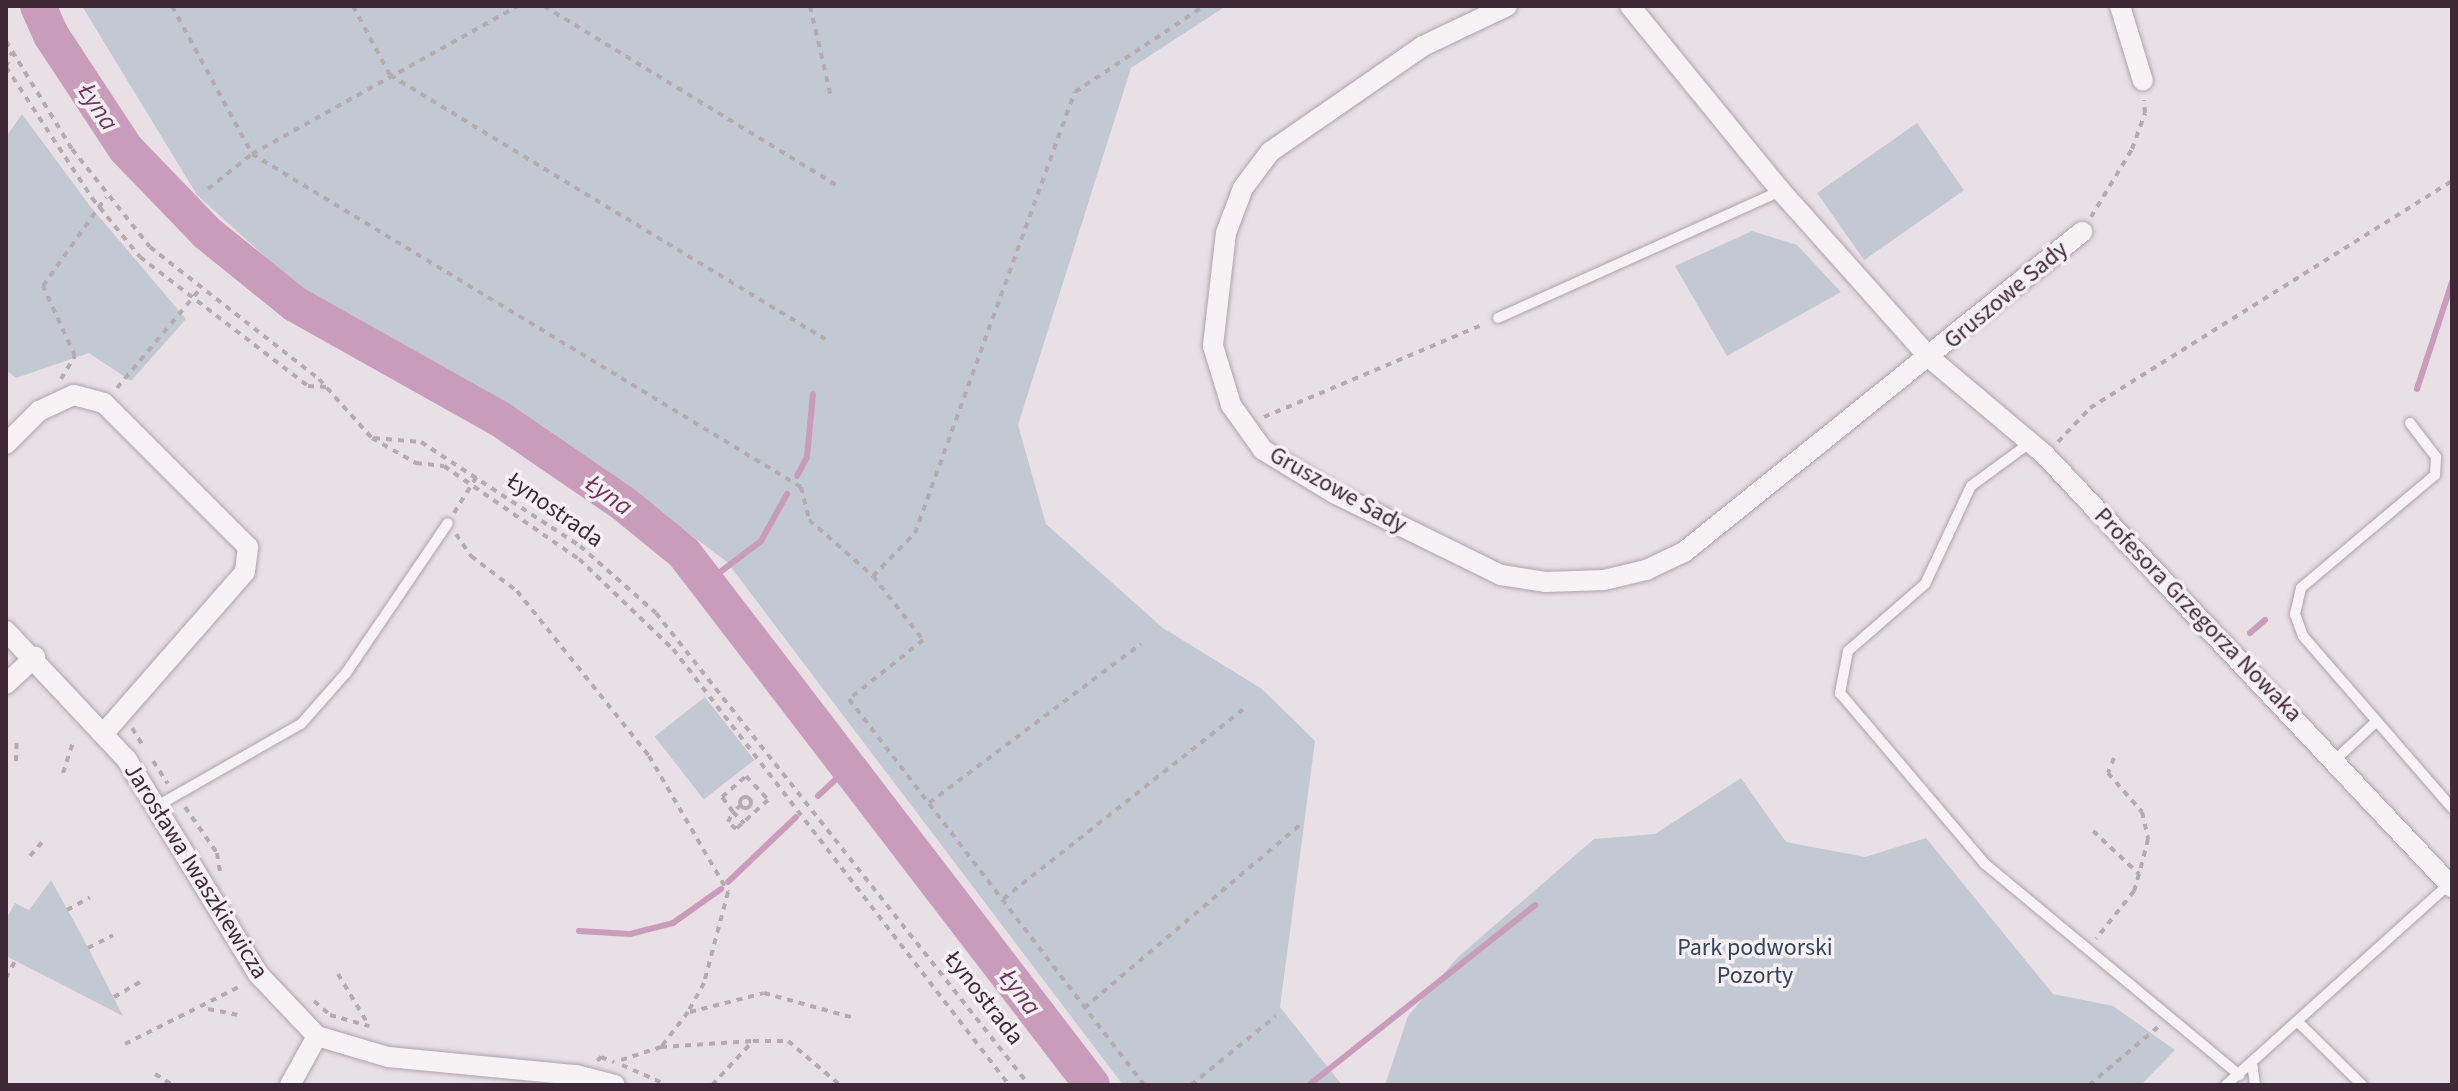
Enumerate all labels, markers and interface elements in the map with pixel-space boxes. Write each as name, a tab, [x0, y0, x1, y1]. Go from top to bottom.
water label: Łyna	[71, 77, 125, 137]
street label: Gruszowe Sady	[1938, 235, 2074, 355]
street label: Gruszowe Sady	[1264, 440, 1412, 540]
street label: Łynostrada	[501, 466, 609, 554]
water label: Łyna	[579, 468, 639, 522]
street label: Profesora Grzegorza Nowaka	[2088, 502, 2308, 728]
street label: Jarosława Iwaszkiewicza	[118, 758, 274, 984]
park label: Park podworski Pozorty	[1677, 934, 1833, 990]
street label: Łynostrada	[938, 945, 1030, 1051]
water label: Łyna	[992, 962, 1048, 1022]

